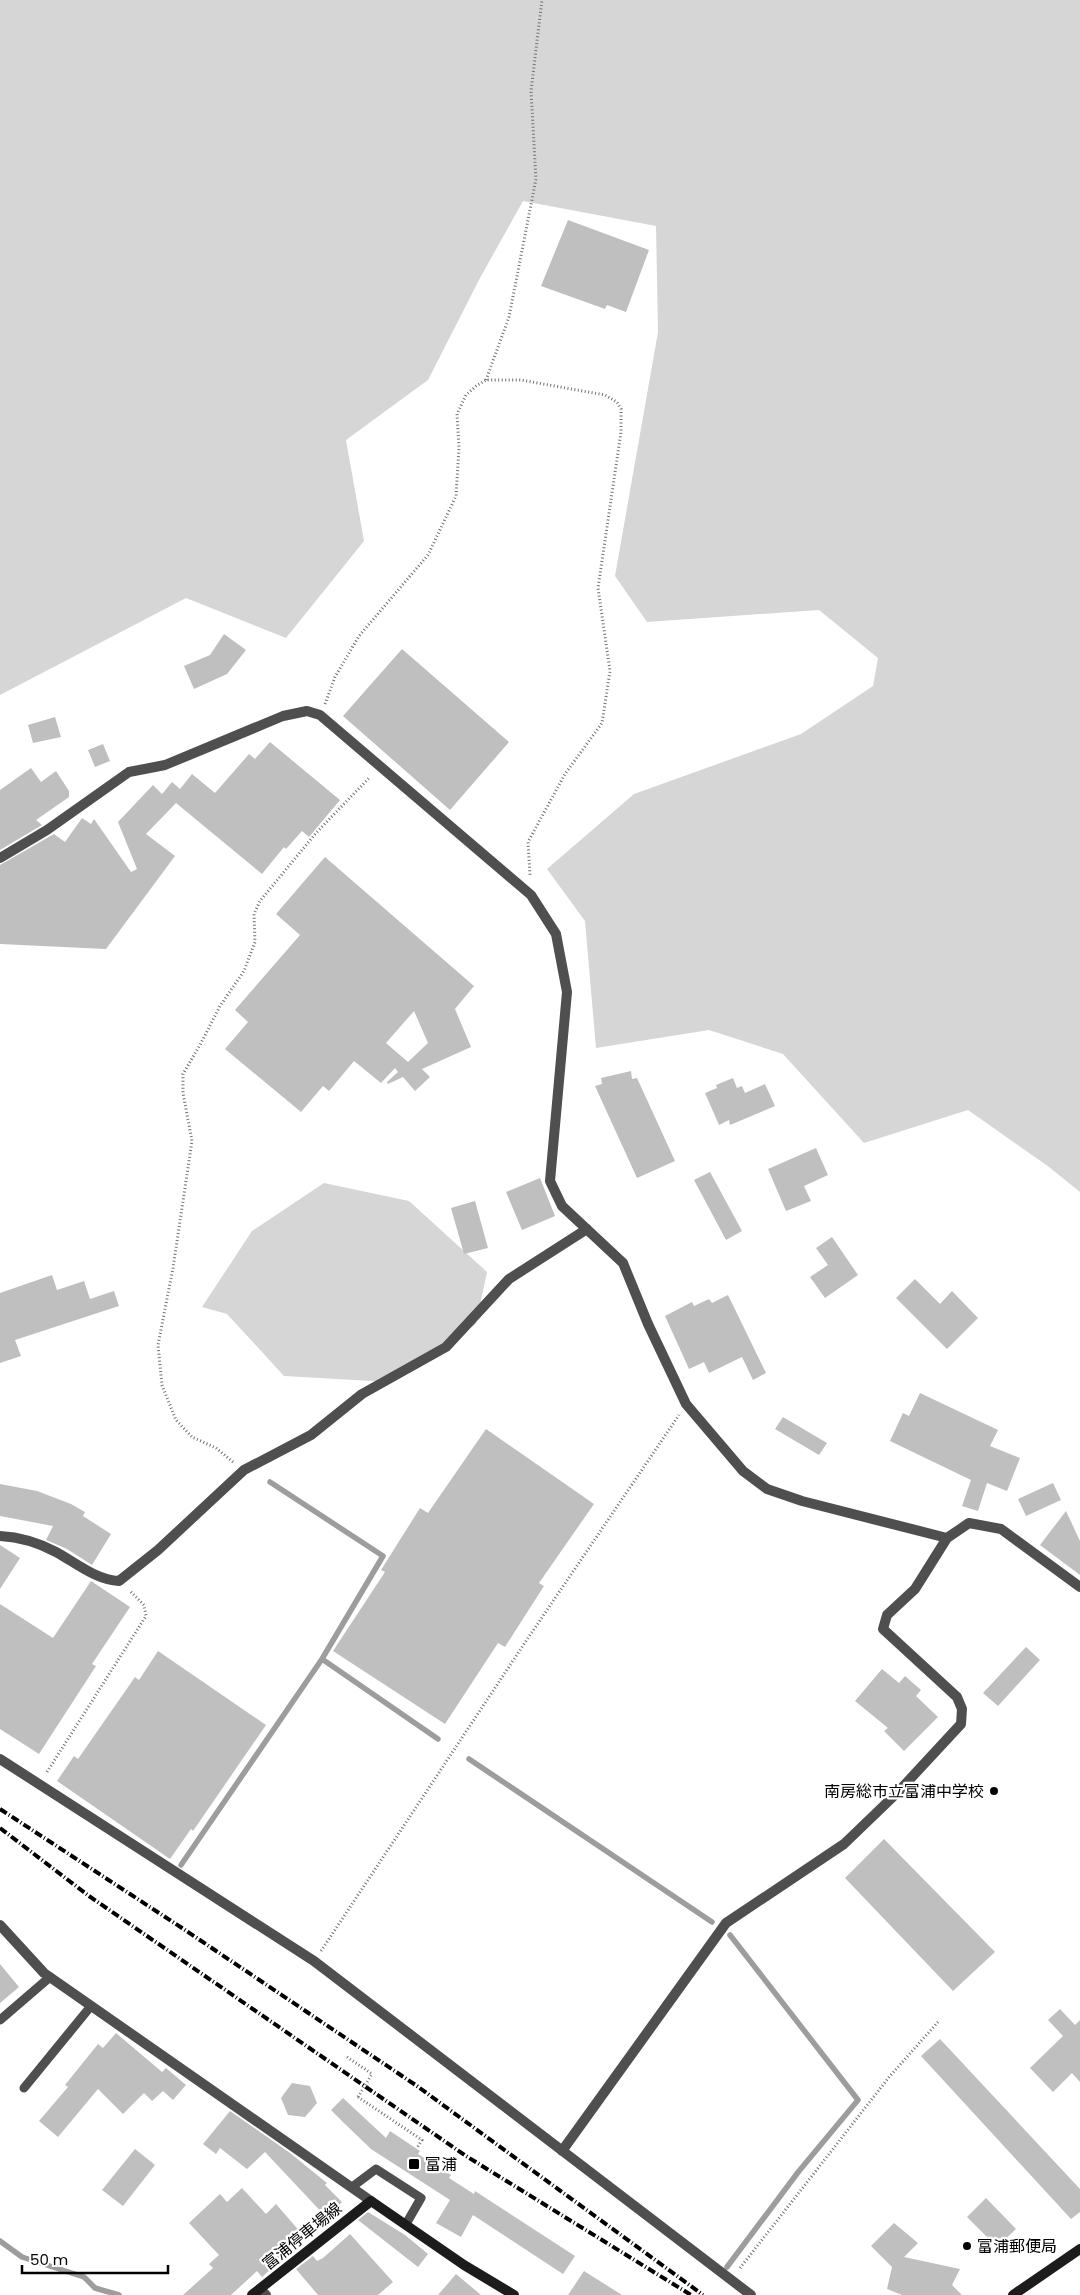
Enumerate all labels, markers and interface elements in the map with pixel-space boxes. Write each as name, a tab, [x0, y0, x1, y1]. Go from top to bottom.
place label: 南房総市立富浦中学校	[824, 1780, 984, 1803]
marker: 南房総市立富浦中学校	[988, 1785, 1000, 1797]
place label: 富浦	[425, 2153, 457, 2176]
marker: 富浦	[407, 2157, 421, 2171]
street label: 富浦停車場線	[257, 2197, 347, 2275]
place label: 富浦郵便局	[977, 2235, 1057, 2258]
marker: 富浦郵便局	[961, 2240, 973, 2252]
scale bar	[22, 2242, 169, 2274]
text: 50 m	[30, 2249, 68, 2270]

